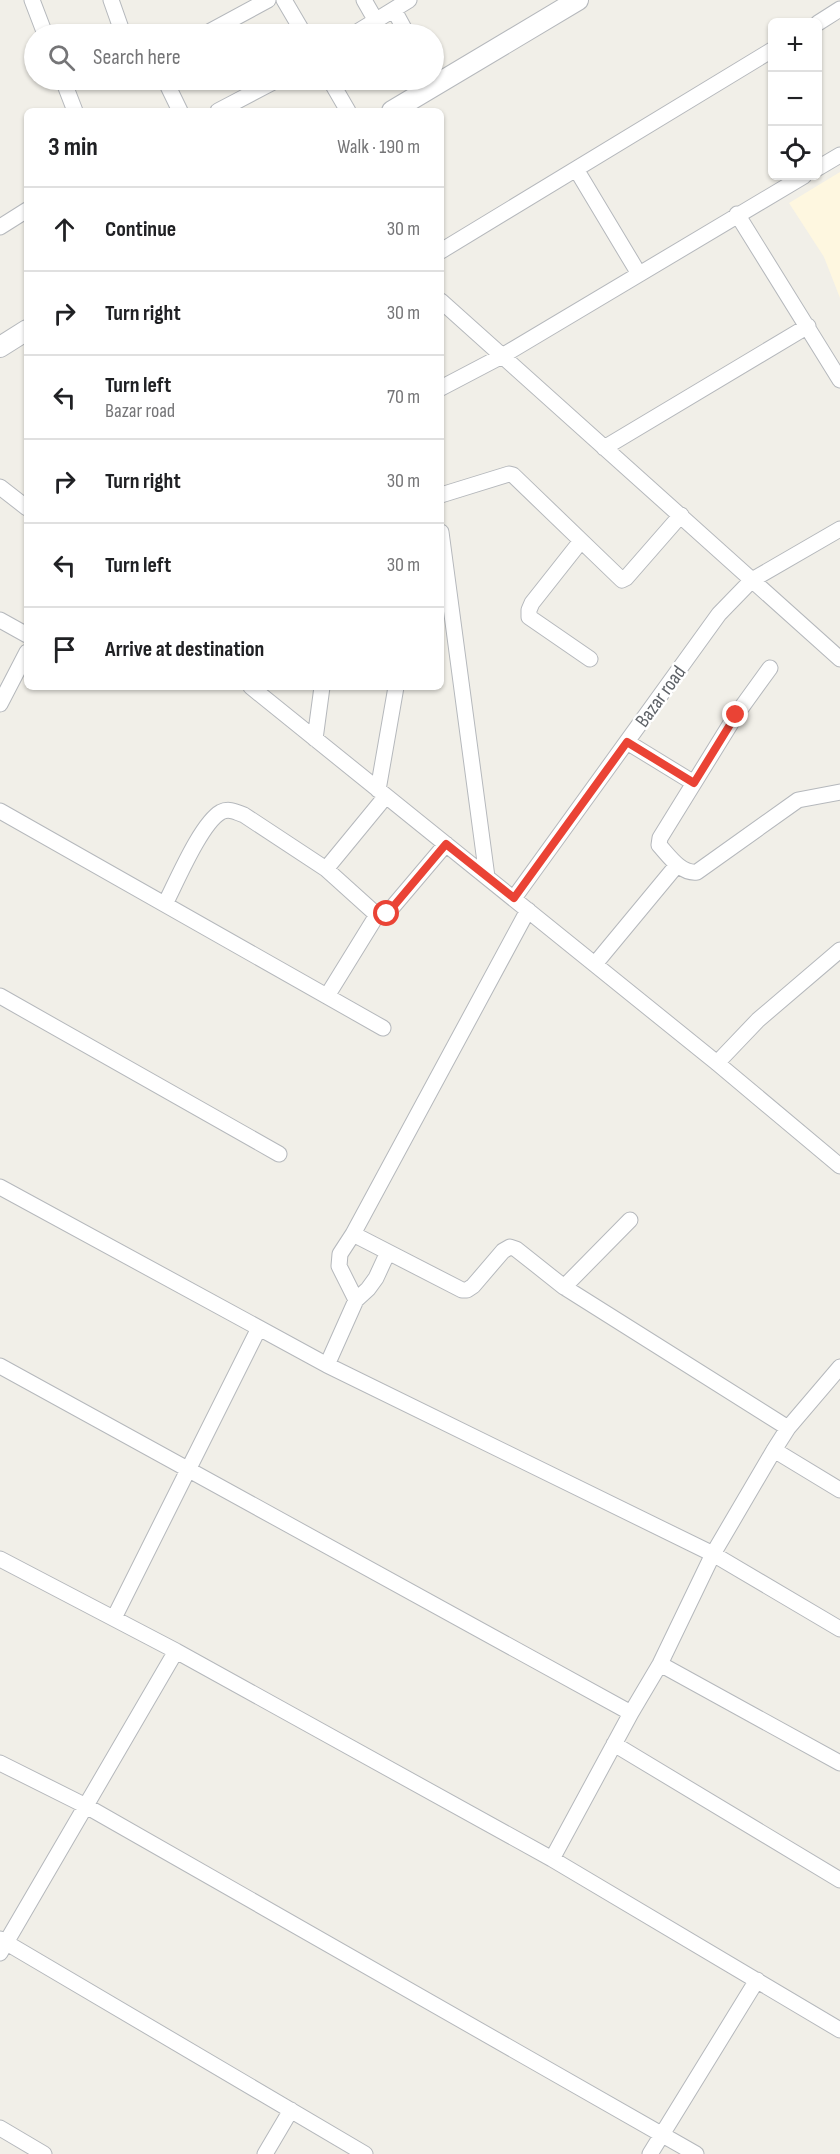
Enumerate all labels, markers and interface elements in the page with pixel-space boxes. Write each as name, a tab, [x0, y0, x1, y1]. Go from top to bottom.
map controls	[768, 18, 822, 180]
button: +	[768, 18, 822, 72]
search box	[24, 24, 444, 90]
icon: search	[45, 41, 78, 74]
text: Search here	[93, 44, 180, 71]
button: −	[768, 72, 822, 126]
button: locate	[768, 126, 822, 180]
text: 3 min	[48, 132, 98, 163]
text: Walk · 190 m	[337, 135, 420, 159]
icon: ahead	[48, 213, 81, 246]
text: Continue	[105, 216, 176, 243]
text: 30 m	[387, 217, 420, 241]
icon: right	[48, 297, 81, 330]
text: Turn right	[105, 300, 181, 327]
text: 30 m	[387, 301, 420, 325]
text: Turn left	[105, 372, 171, 399]
icon: left	[48, 381, 81, 414]
text: 70 m	[387, 385, 420, 409]
text: Bazar road	[105, 399, 175, 423]
icon: right	[48, 465, 81, 498]
text: Turn right	[105, 468, 181, 495]
text: 30 m	[387, 469, 420, 493]
icon: left	[48, 549, 81, 582]
text: Turn left	[105, 552, 171, 579]
text: 30 m	[387, 553, 420, 577]
icon: arrive	[48, 633, 81, 666]
text: Arrive at destination	[105, 636, 264, 663]
street label: Bazar road	[630, 661, 691, 732]
route end	[722, 701, 748, 727]
route start	[373, 900, 399, 926]

